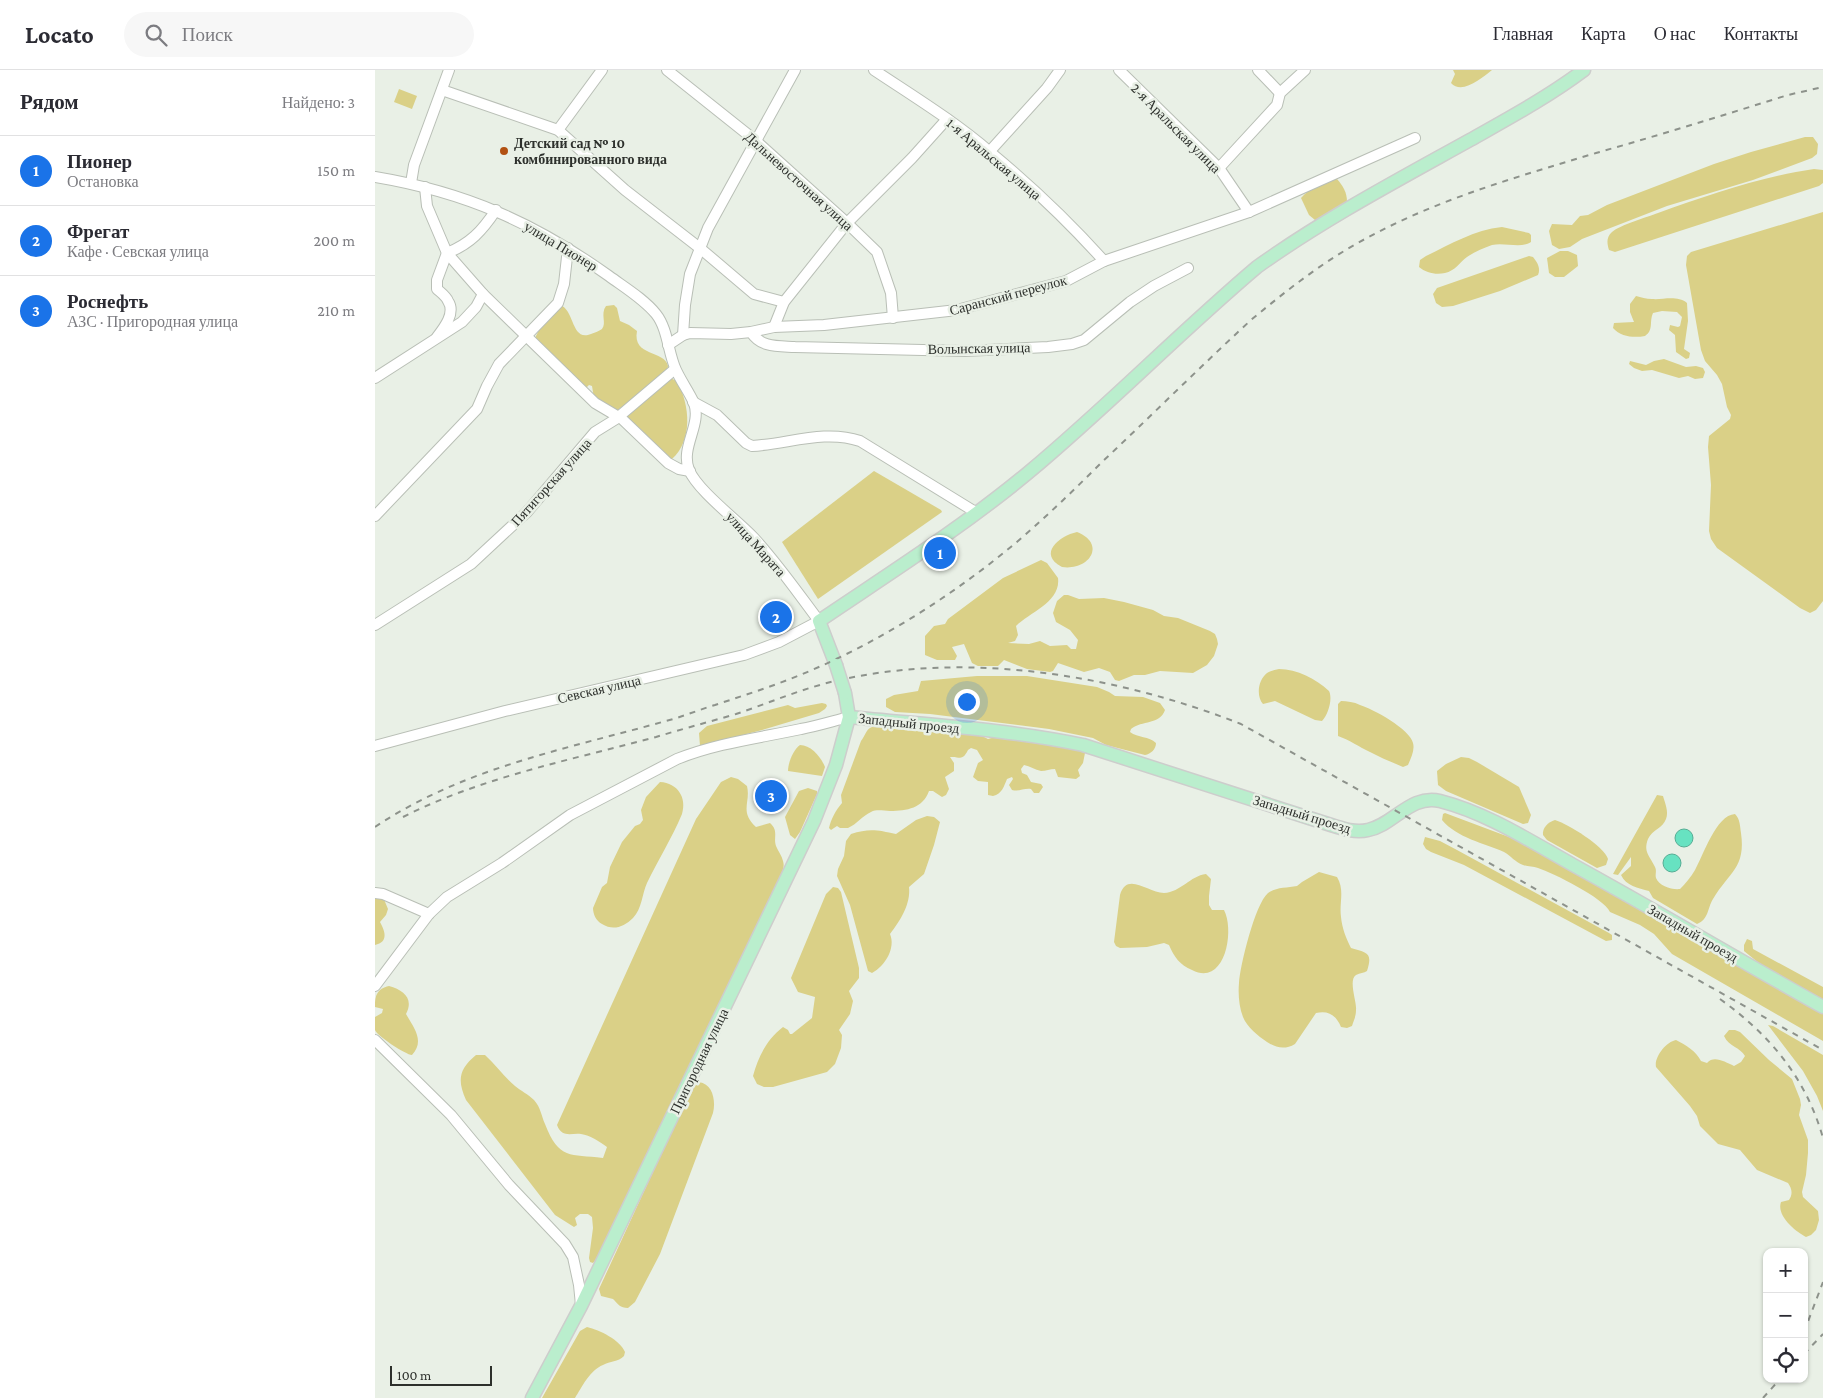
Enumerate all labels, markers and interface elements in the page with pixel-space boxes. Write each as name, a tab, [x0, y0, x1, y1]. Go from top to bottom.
search box	[124, 12, 474, 57]
text: Locato	[25, 21, 94, 48]
icon: search	[142, 21, 170, 49]
text: Поиск	[182, 24, 233, 45]
text: Главная	[1493, 24, 1553, 44]
text: Карта	[1581, 24, 1626, 44]
text: О нас	[1654, 24, 1696, 44]
text: Контакты	[1724, 24, 1798, 44]
street label: 2-я Аральская улица	[1128, 80, 1225, 177]
text: Рядом	[20, 90, 79, 114]
text: Найдено: 3	[282, 94, 355, 111]
street label: 1-я Аральская улица	[944, 115, 1045, 204]
street label: Дальневосточная улица	[742, 128, 857, 234]
place label: Детский сад № 10 комбинированного вида	[514, 135, 667, 167]
marker: Детский сад № 10 комбинированного вида	[498, 145, 510, 157]
text: Пионер	[67, 151, 132, 172]
text: 1	[33, 162, 39, 179]
text: 150 m	[317, 162, 355, 179]
text: Остановка	[67, 173, 139, 190]
street label: улица Пионер	[522, 218, 600, 274]
text: Фрегат	[67, 221, 129, 242]
text: 2	[32, 232, 40, 249]
text: 200 m	[313, 232, 355, 249]
text: Кафе · Севская улица	[67, 243, 209, 260]
street label: Саранский переулок	[948, 272, 1069, 318]
text: Роснефть	[67, 291, 148, 312]
text: 3	[32, 302, 40, 319]
text: 210 m	[317, 302, 355, 319]
text: АЗС · Пригородная улица	[67, 313, 238, 330]
street label: Волынская улица	[928, 339, 1031, 357]
street label: Пятигорская улица	[508, 434, 595, 529]
street label: улица Марата	[723, 508, 790, 580]
pin: 1	[924, 534, 956, 572]
pin: 2	[760, 598, 792, 636]
street label: Севская улица	[556, 671, 643, 706]
your location	[954, 689, 980, 715]
street label: Западный проезд	[858, 710, 960, 736]
pin: 3	[755, 777, 787, 815]
street label: Западный проезд	[1251, 792, 1353, 836]
street label: Западный проезд	[1645, 901, 1741, 965]
street label: Пригородная улица	[667, 1005, 732, 1116]
map controls	[1763, 1248, 1808, 1383]
button: +	[1763, 1248, 1808, 1293]
button: −	[1763, 1293, 1808, 1338]
button: locate	[1763, 1338, 1808, 1383]
scale bar	[390, 1363, 493, 1386]
text: 100 m	[397, 1367, 431, 1383]

